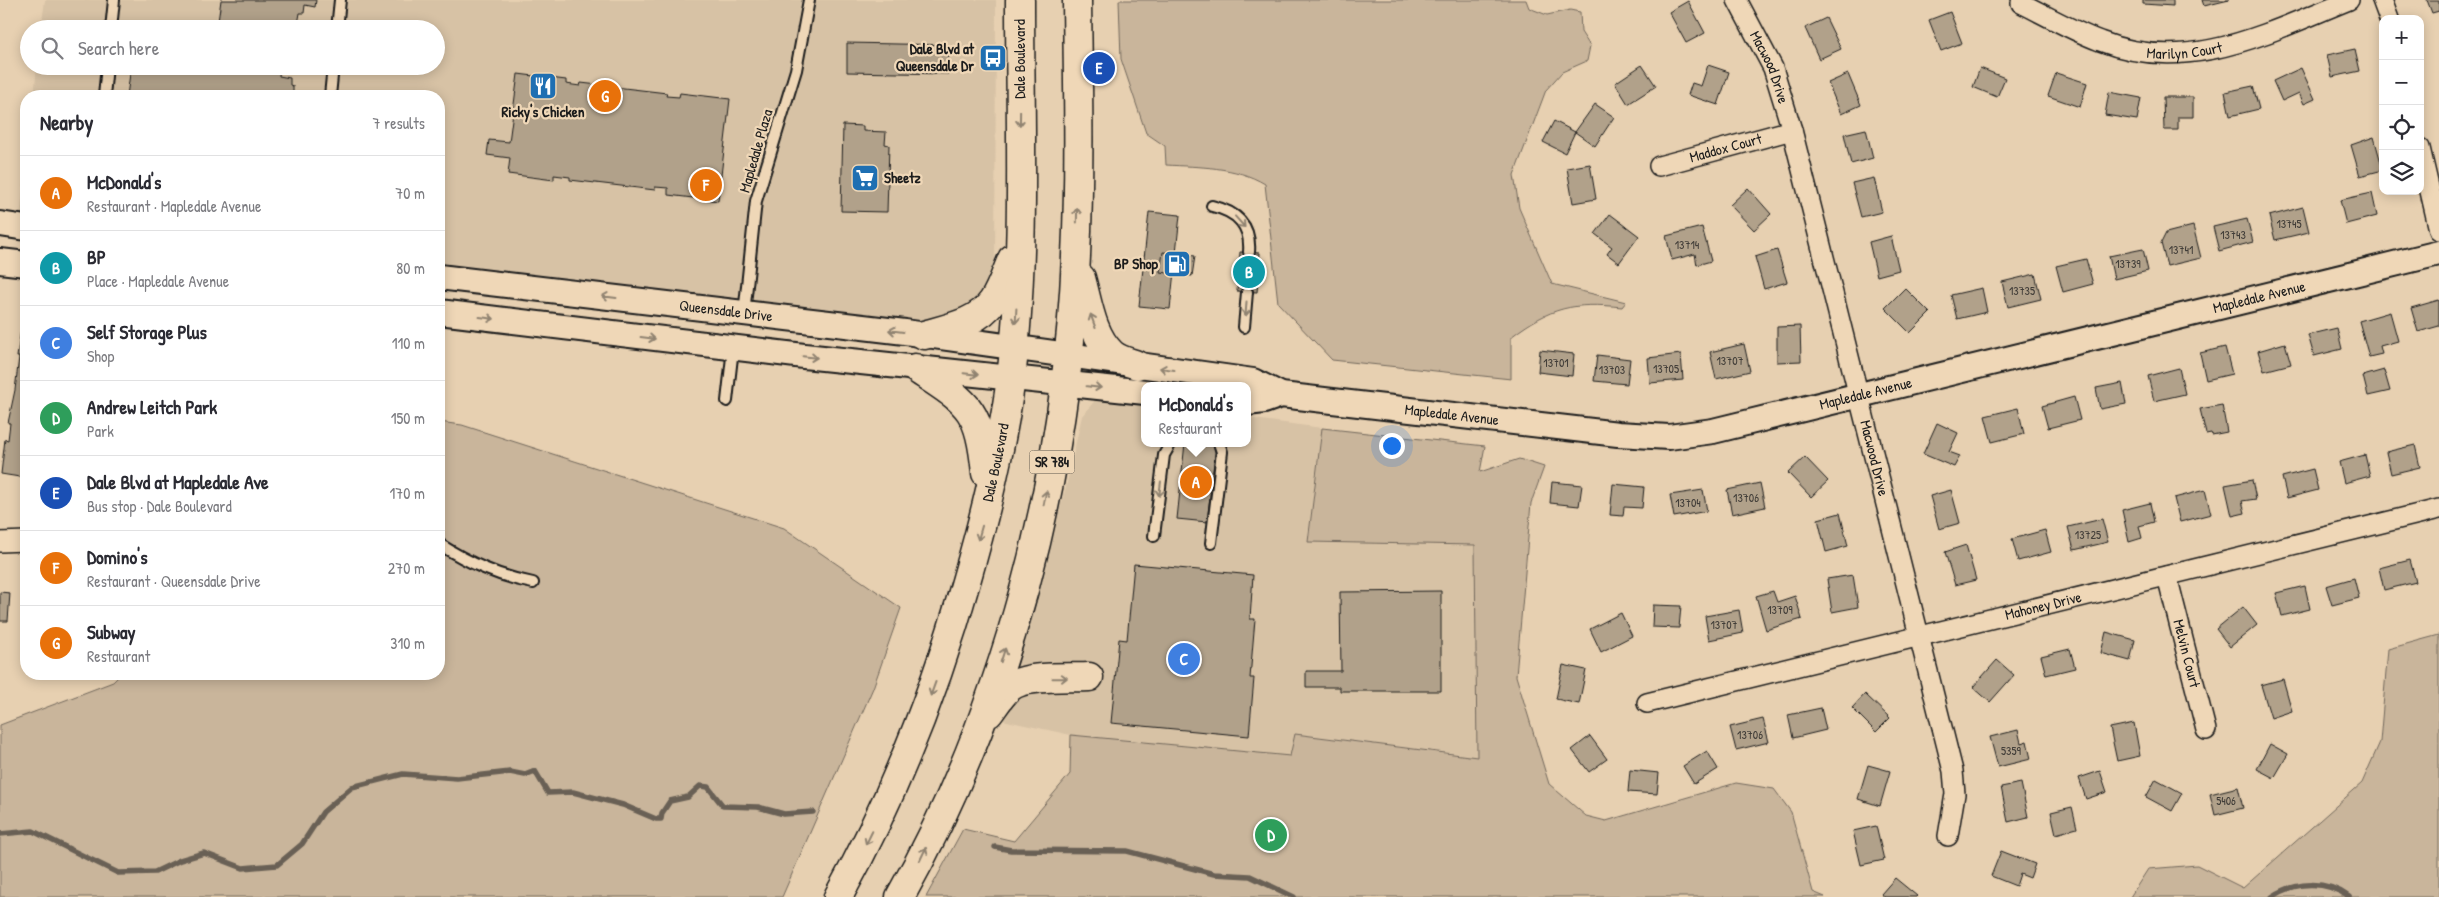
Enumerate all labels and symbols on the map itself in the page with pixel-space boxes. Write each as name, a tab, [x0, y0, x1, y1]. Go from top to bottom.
street label: Dale Boulevard	[1009, 19, 1030, 99]
street label: Macwood Drive	[1745, 27, 1794, 106]
street label: Marilyn Court	[2146, 36, 2225, 64]
place label: Dale Blvd at Queensdale Dr	[896, 38, 975, 76]
bus stop icon: Dale Blvd at Queensdale Dr	[978, 43, 1008, 73]
pin: E	[1083, 49, 1115, 87]
restaurant icon: Ricky's Chicken	[528, 71, 558, 101]
pin: G	[589, 77, 621, 115]
place label: Ricky's Chicken	[502, 101, 585, 123]
street label: Mapledale Plaza	[734, 107, 777, 195]
one-way arrow	[1015, 110, 1025, 126]
street label: Maddox Court	[1687, 127, 1765, 167]
supermarket icon: Sheetz	[850, 163, 880, 193]
pin: F	[690, 166, 722, 204]
place label: Sheetz	[884, 167, 921, 188]
one-way arrow	[1072, 207, 1082, 224]
house number: 13745	[2276, 215, 2302, 232]
one-way arrow	[1235, 216, 1246, 229]
house number: 13743	[2220, 226, 2246, 243]
house number: 13714	[1675, 236, 1700, 253]
house number: 13741	[2169, 241, 2193, 258]
fuel station icon: BP Shop	[1162, 249, 1192, 279]
place label: BP Shop	[1114, 253, 1159, 275]
pin: B	[1233, 253, 1265, 291]
house number: 13739	[2115, 255, 2141, 272]
street label: Mapledale Avenue	[2211, 275, 2307, 318]
house number: 13735	[2009, 282, 2035, 299]
one-way arrow	[601, 292, 617, 302]
street label: Queensdale Drive	[678, 294, 774, 326]
one-way arrow	[1241, 301, 1250, 317]
one-way arrow	[1011, 308, 1020, 324]
one-way arrow	[479, 313, 495, 323]
one-way arrow	[1088, 314, 1097, 329]
one-way arrow	[888, 326, 904, 336]
one-way arrow	[640, 333, 656, 343]
one-way arrow	[802, 352, 818, 362]
house number: 13707	[1717, 352, 1744, 369]
house number: 13701	[1543, 354, 1569, 371]
house number: 13705	[1653, 360, 1679, 377]
house number: 13703	[1599, 361, 1625, 378]
one-way arrow	[1159, 364, 1175, 374]
one-way arrow	[963, 369, 979, 379]
street label: Mapledale Avenue	[1817, 372, 1914, 415]
one-way arrow	[1085, 382, 1101, 392]
street label: Mapledale Avenue	[1404, 398, 1500, 430]
street label: Macwood Drive	[1855, 418, 1894, 498]
street label: Dale Boulevard	[977, 421, 1014, 504]
your location	[1379, 433, 1405, 459]
road number: SR 784	[1030, 451, 1074, 474]
pin: A	[1180, 463, 1212, 501]
one-way arrow	[1155, 480, 1165, 496]
house number: 13706	[1733, 489, 1759, 506]
one-way arrow	[1040, 490, 1050, 506]
house number: 13704	[1675, 494, 1701, 511]
one-way arrow	[975, 525, 985, 541]
house number: 13725	[2075, 526, 2101, 543]
street label: Mahoney Drive	[2003, 586, 2084, 625]
house number: 13709	[1767, 601, 1793, 618]
house number: 13707	[1711, 616, 1738, 633]
street label: Melvin Court	[2168, 617, 2206, 691]
pin: C	[1168, 640, 1200, 678]
one-way arrow	[999, 647, 1008, 663]
one-way arrow	[1052, 673, 1068, 683]
one-way arrow	[928, 681, 937, 696]
house number: 13706	[1737, 726, 1763, 743]
house number: 5359	[2001, 742, 2022, 759]
house number: 5406	[2216, 792, 2236, 809]
pin: D	[1255, 816, 1287, 854]
one-way arrow	[864, 830, 873, 845]
one-way arrow	[919, 847, 929, 862]

